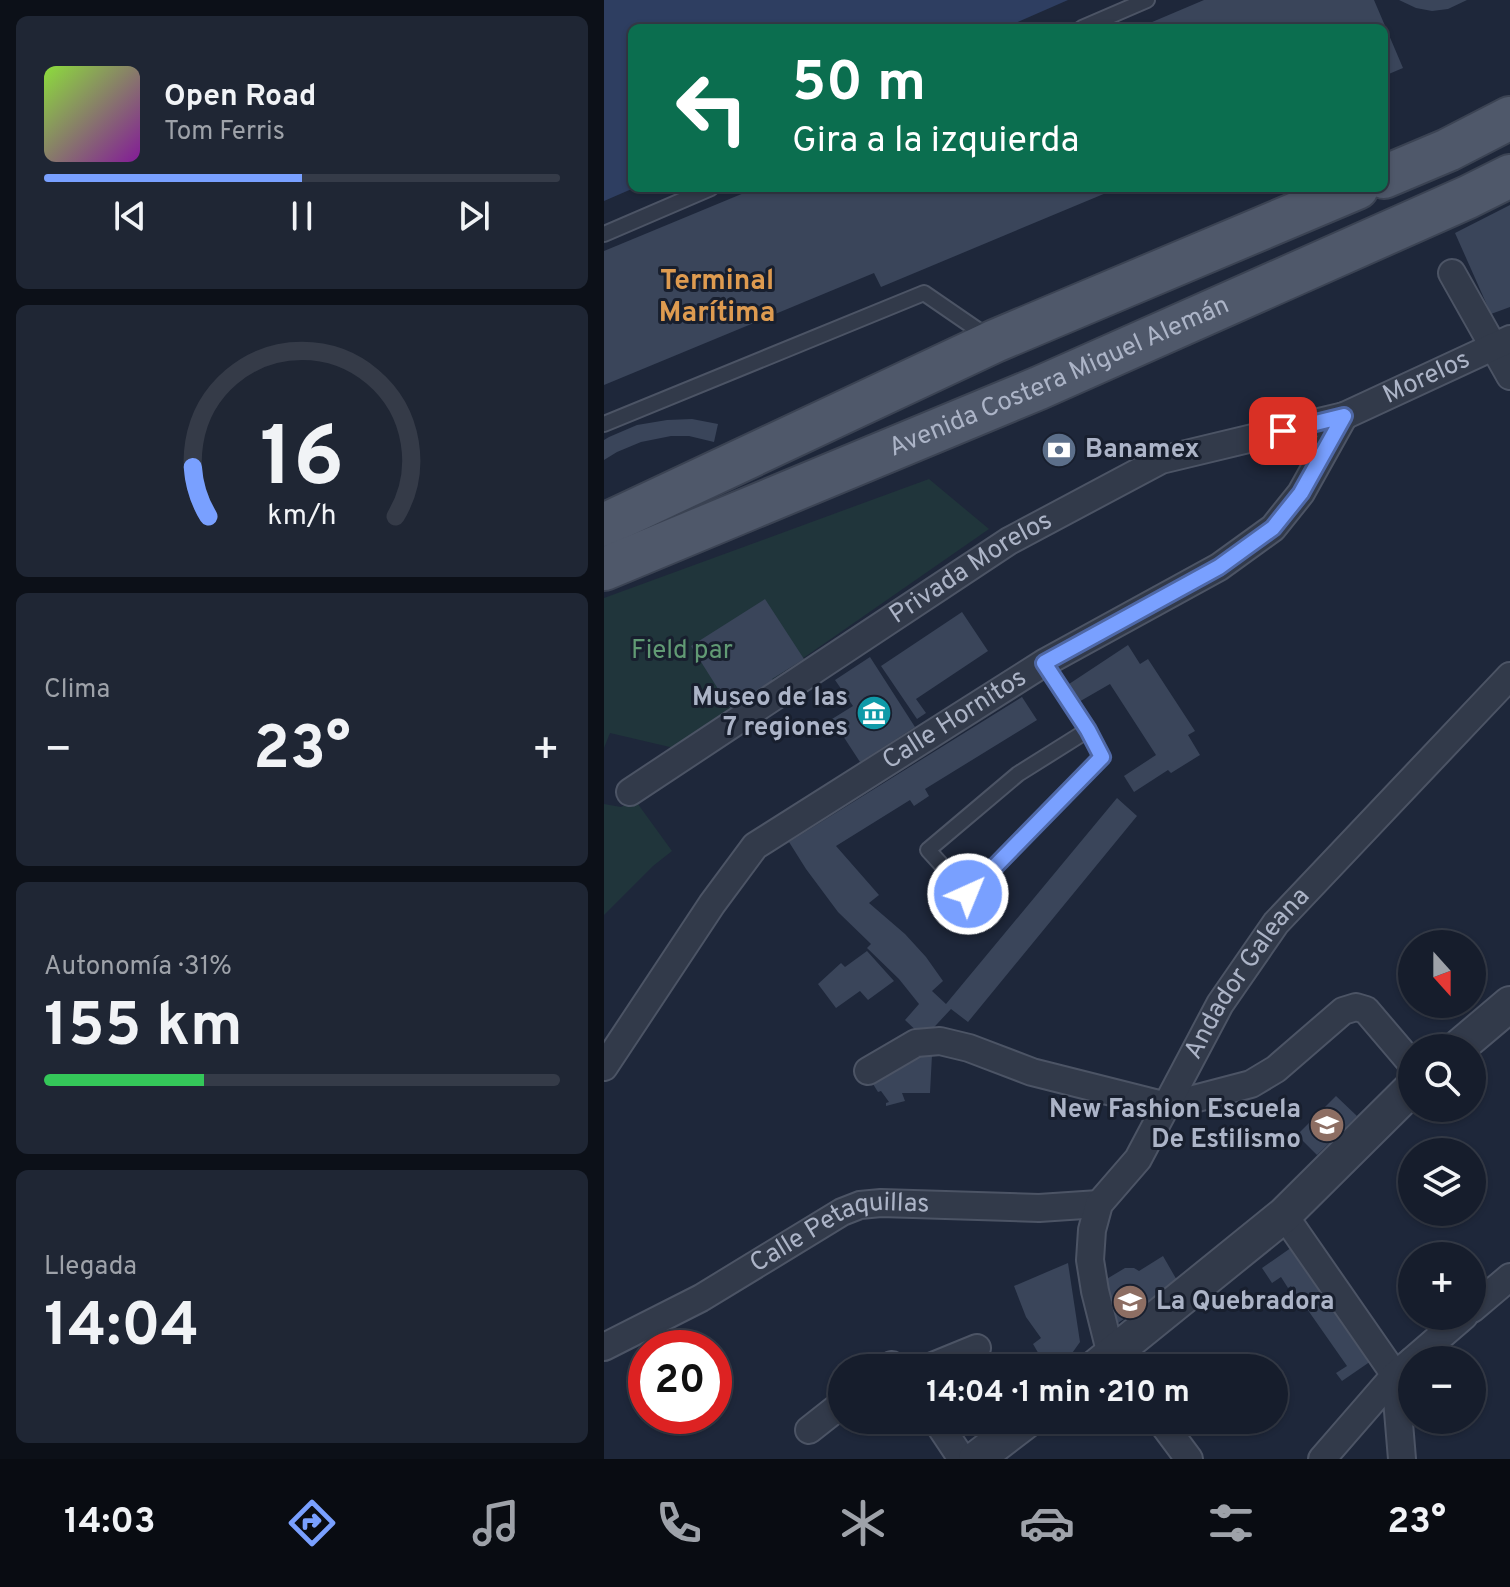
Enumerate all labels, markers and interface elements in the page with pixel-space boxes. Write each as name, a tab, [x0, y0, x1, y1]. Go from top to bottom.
text: 50 m	[792, 50, 926, 120]
icon: left	[660, 56, 764, 160]
text: Open Road	[164, 79, 316, 116]
text: Tom Ferris	[164, 116, 285, 149]
text: Gira a la izquierda	[792, 119, 1079, 165]
icon: previous	[108, 194, 152, 238]
icon: pause	[280, 194, 324, 238]
icon: next	[452, 194, 496, 238]
district label: Terminal Marítima	[659, 264, 775, 332]
street label: Avenida Costera Miguel Alemán	[884, 289, 1234, 465]
street label: Morelos	[1378, 343, 1475, 412]
pin	[1249, 397, 1317, 465]
text: 16	[260, 409, 344, 514]
icon: arrive	[1261, 409, 1305, 453]
bank icon: Banamex	[1040, 431, 1078, 469]
place label: Banamex	[1085, 434, 1200, 467]
text: km/h	[267, 499, 337, 535]
street label: Privada Morelos	[883, 505, 1058, 632]
park label: Field par	[631, 635, 733, 668]
street label: Calle Hornitos	[876, 662, 1033, 777]
text: Clima	[44, 674, 110, 707]
place label: Museo de las 7 regiones	[692, 682, 848, 745]
museum icon: Museo de las 7 regiones	[855, 694, 893, 732]
text: 23°	[253, 714, 351, 790]
text: −	[44, 724, 72, 780]
text: +	[532, 724, 560, 780]
position arrow	[926, 852, 1010, 936]
street label: Andador Galeana	[1177, 881, 1317, 1065]
north arrow	[1398, 930, 1486, 1018]
map controls	[1398, 930, 1486, 1434]
text: Autonomía · 31%	[44, 951, 232, 984]
text: 155 km	[44, 991, 243, 1067]
button: search	[1398, 1034, 1486, 1122]
place label: New Fashion Escuela De Estilismo	[1049, 1094, 1301, 1157]
school or university icon: New Fashion Escuela De Estilismo	[1308, 1106, 1346, 1144]
button: layers	[1398, 1138, 1486, 1226]
street label: Calle Petaquillas	[744, 1186, 930, 1281]
button: +	[1398, 1242, 1486, 1330]
text: Llegada	[44, 1251, 137, 1284]
school or university icon: La Quebradora	[1111, 1283, 1149, 1321]
place label: La Quebradora	[1156, 1286, 1335, 1319]
text: 14:04	[44, 1291, 199, 1367]
speed limit sign: 20	[628, 1330, 732, 1434]
button: −	[1398, 1346, 1486, 1434]
text: 14:04 · 1 min · 210 m	[926, 1375, 1190, 1412]
icon: directions	[284, 1495, 340, 1551]
icon: music	[468, 1495, 524, 1551]
icon: phone	[651, 1495, 707, 1551]
icon: climate	[835, 1495, 891, 1551]
icon: car	[1019, 1495, 1075, 1551]
icon: filters	[1203, 1495, 1259, 1551]
text: 14:03	[64, 1500, 156, 1546]
text: 23°	[1387, 1500, 1446, 1546]

